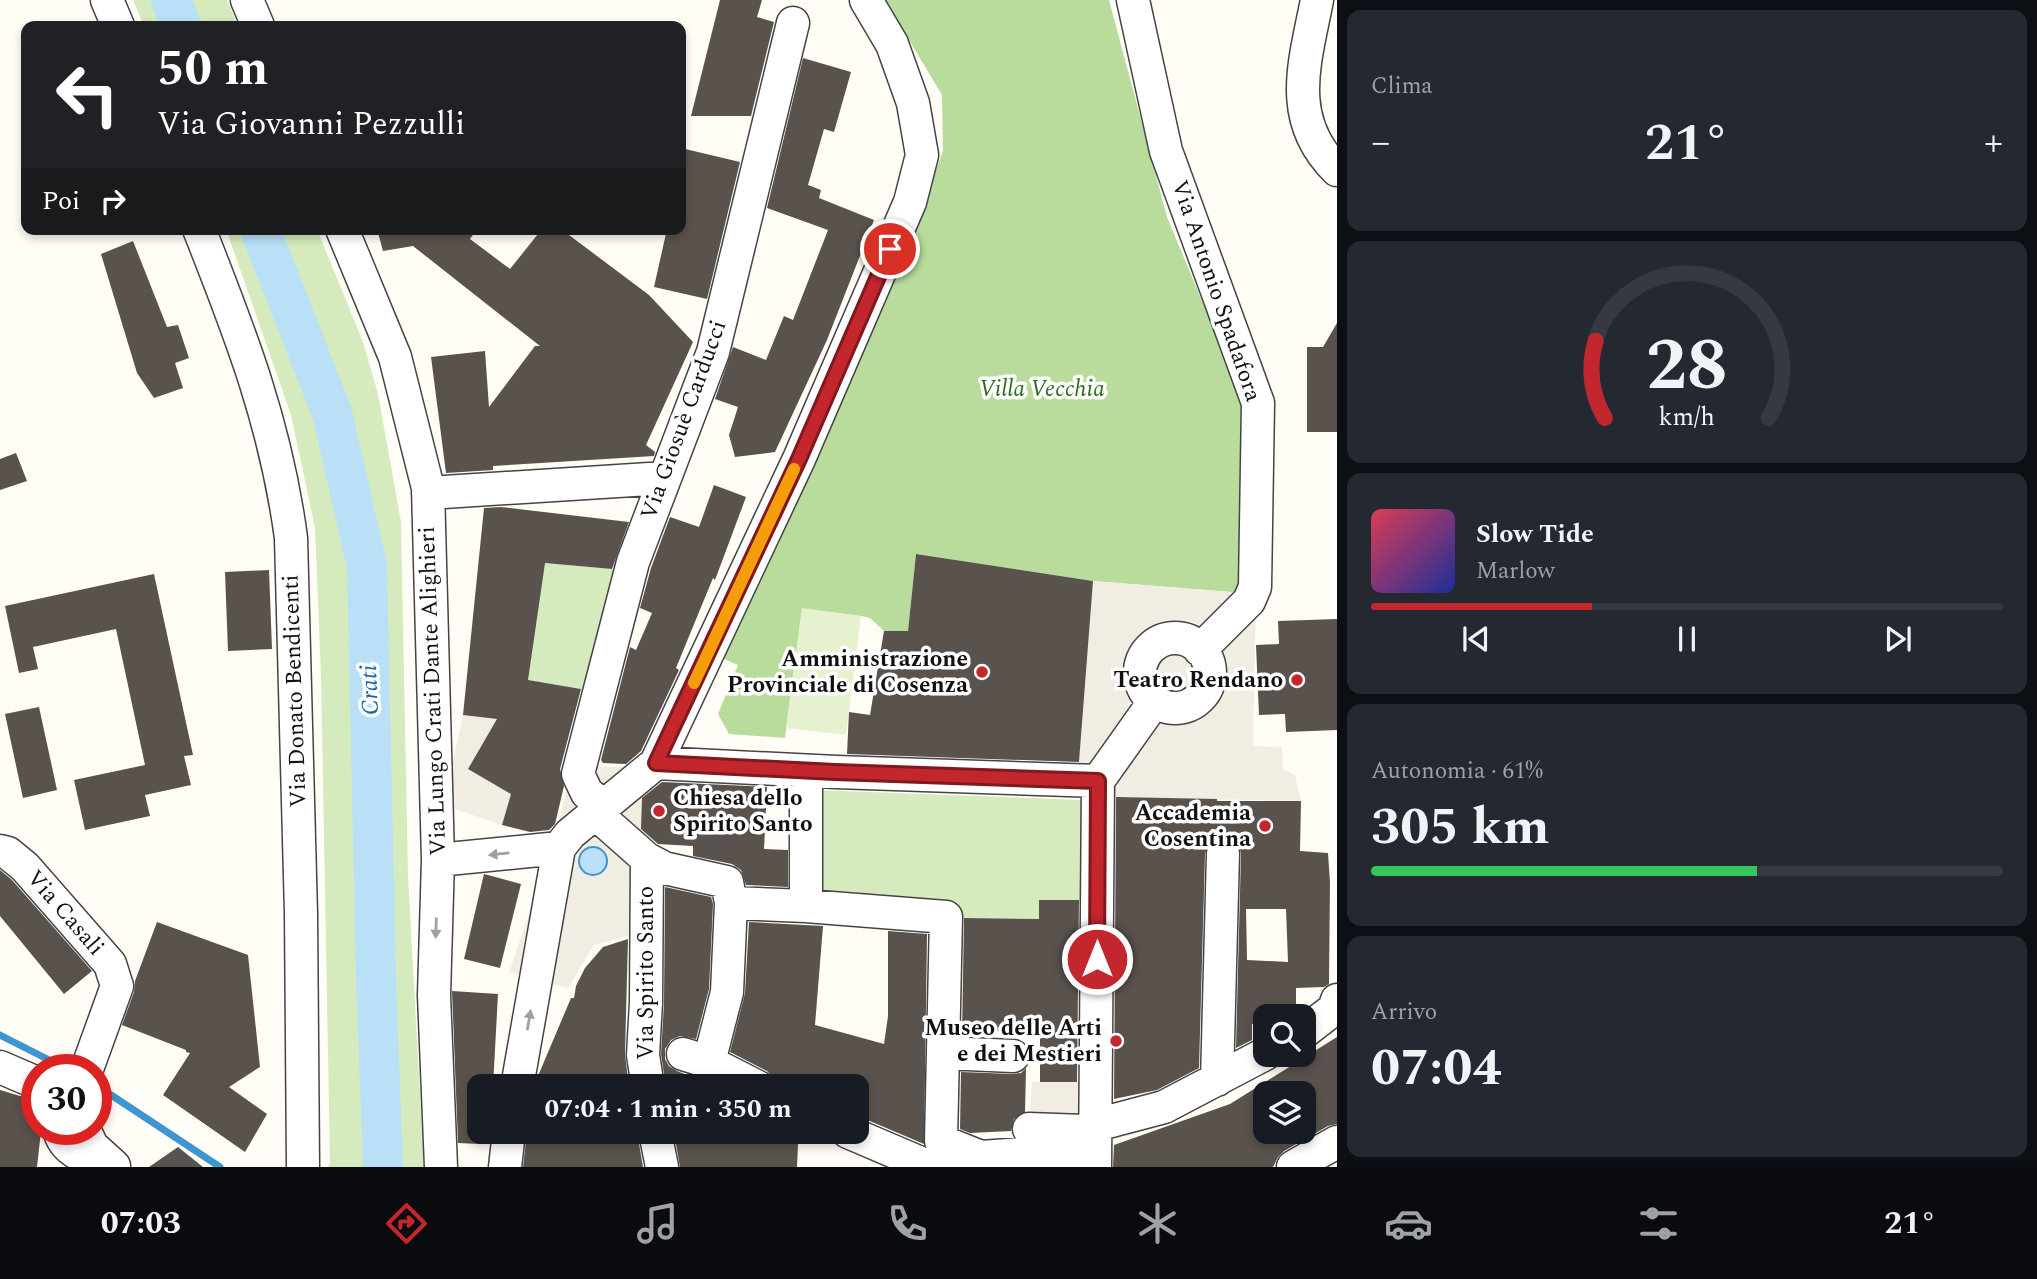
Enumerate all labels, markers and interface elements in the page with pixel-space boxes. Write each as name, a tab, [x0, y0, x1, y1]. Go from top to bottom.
text: 50 m	[157, 32, 268, 107]
icon: left	[42, 49, 133, 140]
text: Clima	[1371, 69, 1433, 104]
text: Via Giovanni Pezzulli	[157, 100, 465, 149]
text: 21°	[1645, 104, 1729, 183]
text: −	[1371, 114, 1390, 172]
text: +	[1984, 114, 2003, 172]
street label: Via Antonio Spadafora	[1162, 175, 1270, 407]
text: Poi	[42, 181, 80, 221]
icon: right	[94, 182, 132, 220]
pin	[860, 219, 920, 279]
icon: arrive	[871, 230, 909, 268]
text: 28	[1646, 312, 1728, 423]
street label: Via Giosuè Carducci	[632, 315, 736, 525]
park label: Villa Vecchia	[979, 372, 1105, 407]
text: km/h	[1659, 399, 1715, 437]
text: Slow Tide	[1476, 514, 1594, 554]
street label: Via Lungo Crati Dante Alighieri	[410, 526, 456, 856]
text: Marlow	[1476, 554, 1555, 589]
street label: Via Donato Bendicenti	[273, 574, 317, 808]
icon: previous	[1457, 620, 1495, 658]
icon: pause	[1668, 620, 1706, 658]
icon: next	[1879, 620, 1917, 658]
place label: Amministrazione Provinciale di Cosenza	[727, 642, 968, 703]
place label: Teatro Rendano	[1114, 663, 1283, 698]
water label: Crati	[351, 664, 389, 716]
marker: Amministrazione Provinciale di Cosenza	[974, 664, 990, 680]
marker: Teatro Rendano	[1289, 672, 1305, 688]
text: Autonomia · 61%	[1371, 754, 1543, 789]
place label: Chiesa dello Spirito Santo	[673, 781, 813, 842]
text: 305 km	[1371, 788, 1550, 867]
place label: Accademia Cosentina	[1135, 796, 1251, 857]
marker: Chiesa dello Spirito Santo	[651, 803, 667, 819]
marker: Accademia Cosentina	[1257, 818, 1273, 834]
one-way arrow	[488, 849, 510, 860]
street label: Via Casali	[18, 862, 112, 964]
street label: Via Spirito Santo	[629, 886, 664, 1060]
one-way arrow	[431, 918, 442, 940]
position arrow	[1060, 922, 1134, 996]
text: Arrivo	[1371, 995, 1437, 1030]
map controls	[1253, 1004, 1316, 1144]
button: search	[1253, 1004, 1316, 1067]
one-way arrow	[524, 1009, 535, 1031]
place label: Museo delle Arti e dei Mestieri	[924, 1011, 1102, 1072]
text: 07:04	[1371, 1029, 1502, 1108]
marker: Museo delle Arti e dei Mestieri	[1108, 1033, 1124, 1049]
speed limit sign: 30	[21, 1054, 112, 1145]
button: layers	[1253, 1081, 1316, 1144]
text: 07:04 · 1 min · 350 m	[544, 1089, 792, 1129]
text: 07:03	[101, 1199, 181, 1248]
icon: directions	[382, 1199, 431, 1248]
icon: music	[633, 1199, 682, 1248]
icon: phone	[883, 1199, 932, 1248]
icon: climate	[1133, 1199, 1182, 1248]
icon: car	[1384, 1199, 1433, 1248]
icon: filters	[1634, 1199, 1683, 1248]
text: 21°	[1884, 1199, 1936, 1248]

